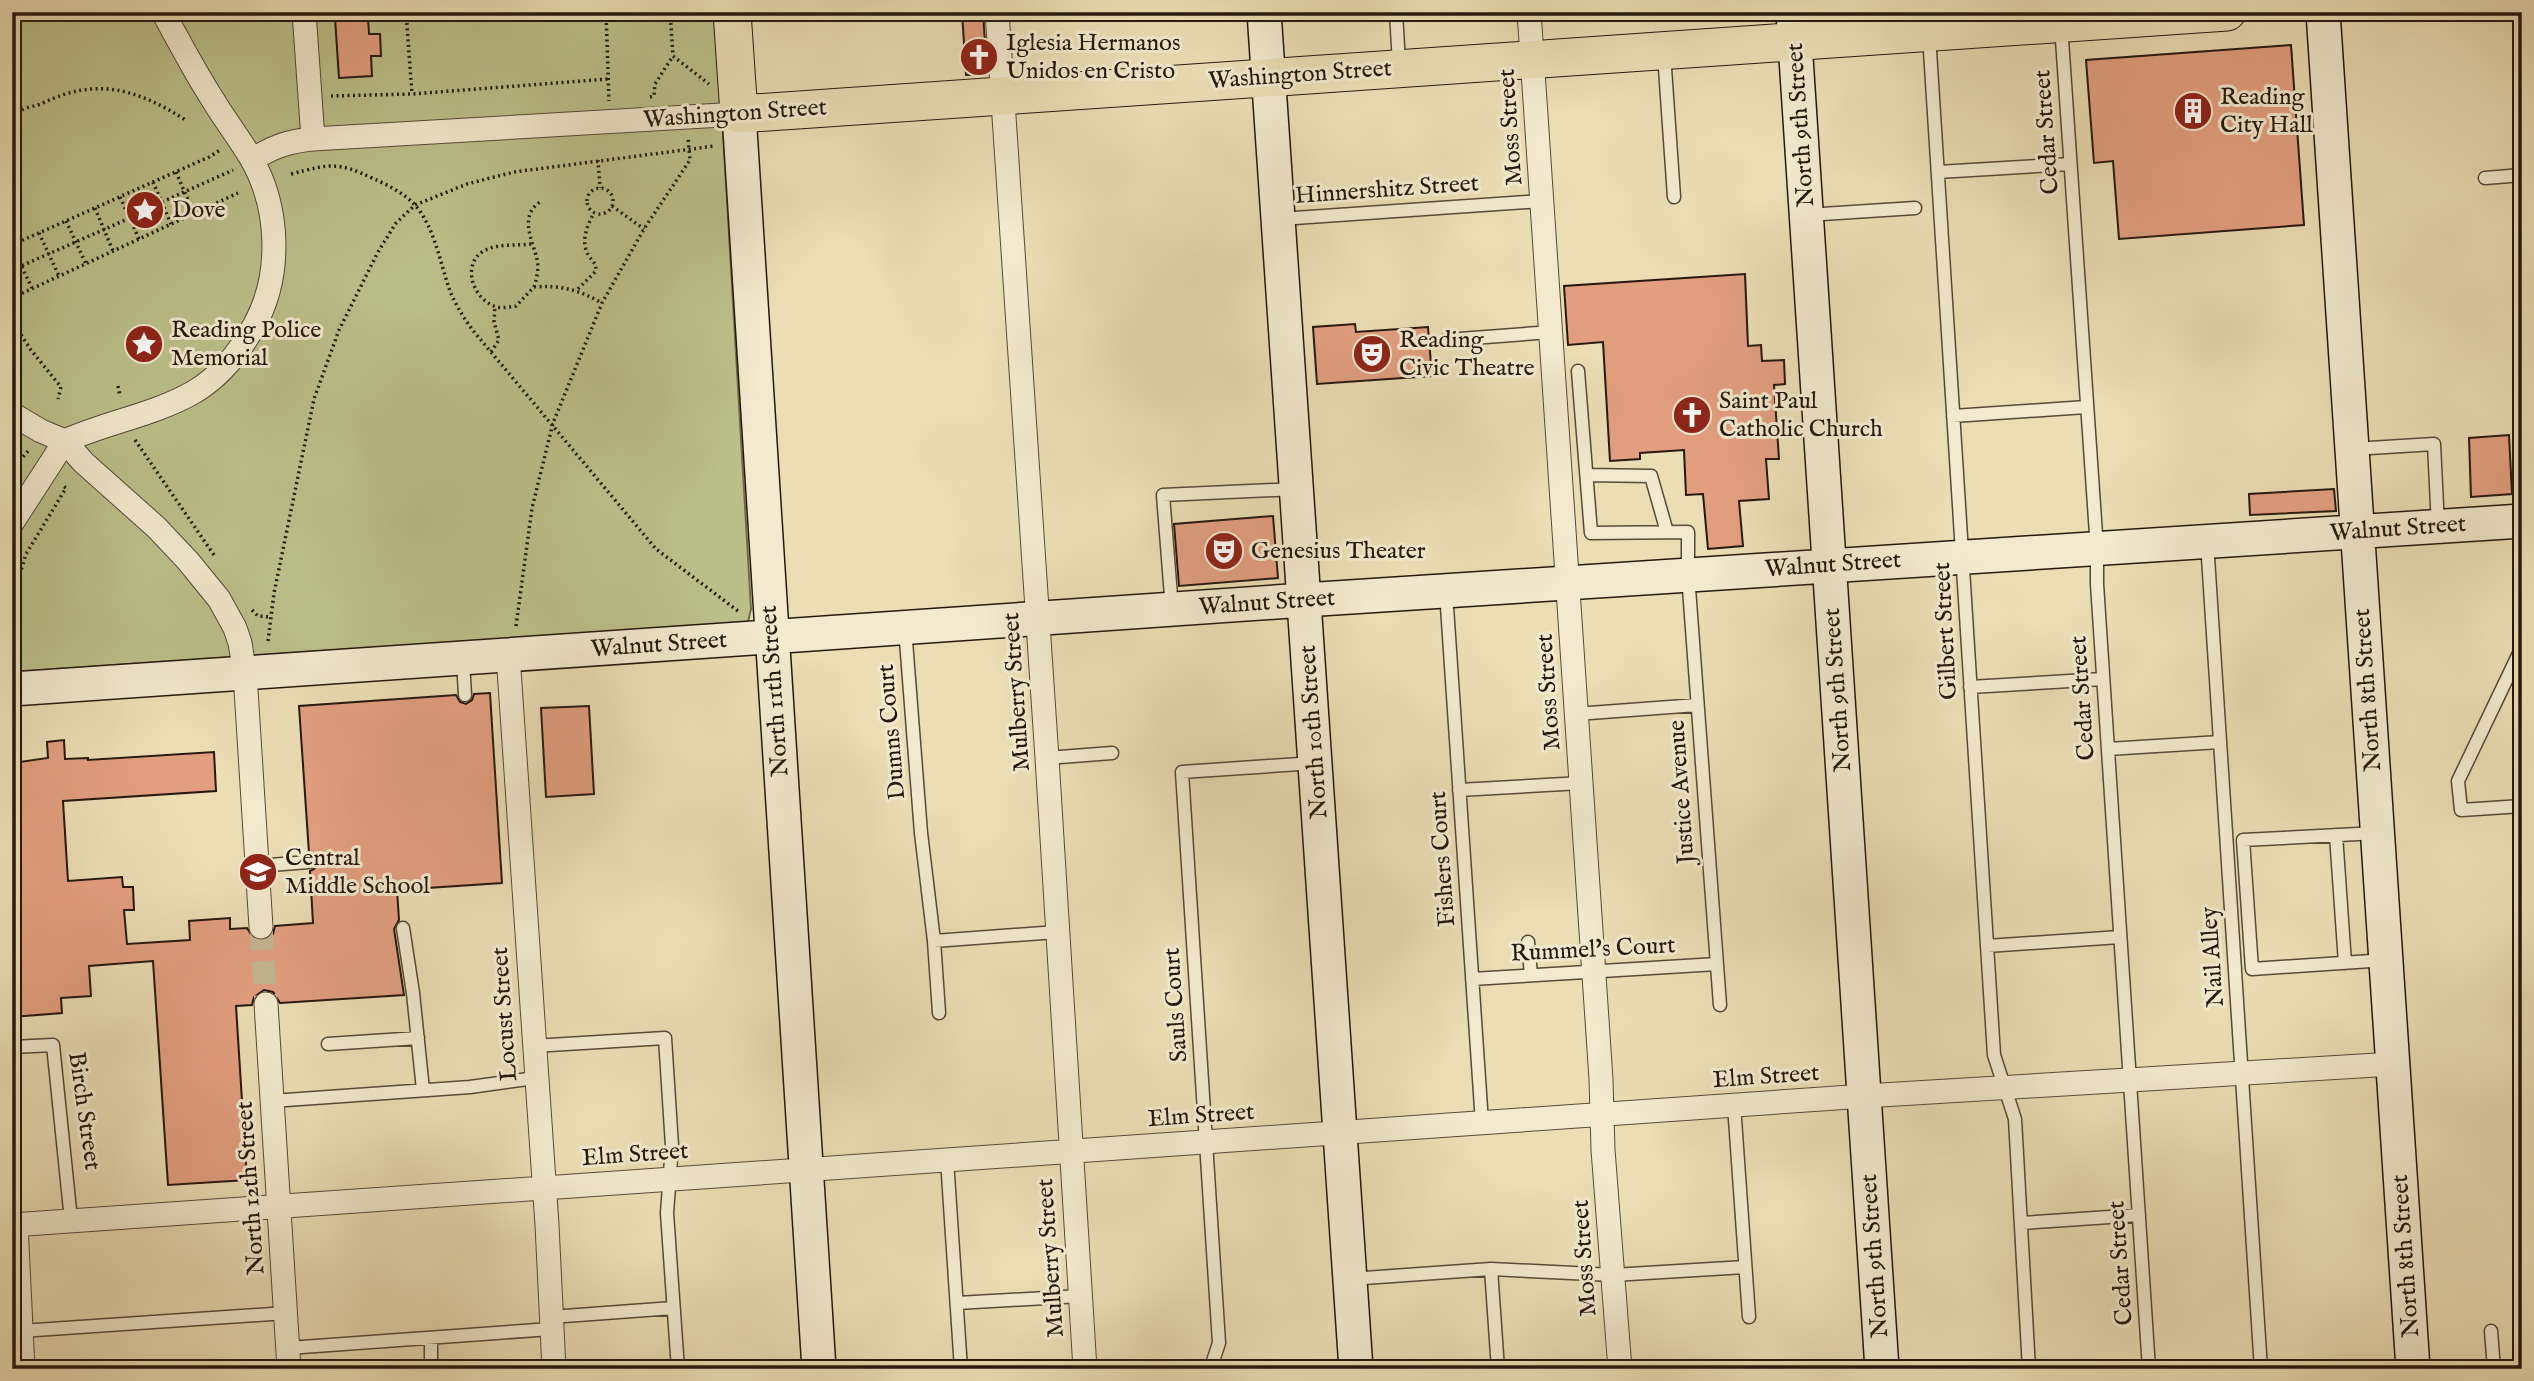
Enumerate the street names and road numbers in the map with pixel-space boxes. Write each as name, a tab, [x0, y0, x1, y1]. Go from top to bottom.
street label: North 9th Street	[1780, 42, 1822, 208]
street label: Washington Street	[1207, 53, 1393, 97]
street label: Moss Street	[1491, 68, 1531, 186]
street label: Cedar Street	[2027, 69, 2067, 195]
street label: Washington Street	[642, 92, 828, 136]
street label: Hinnershitz Street	[1294, 168, 1480, 212]
street label: Walnut Street	[2329, 509, 2467, 549]
street label: Walnut Street	[1764, 545, 1902, 585]
street label: Gilbert Street	[1927, 561, 1965, 701]
street label: Walnut Street	[1198, 583, 1336, 623]
street label: North 11th Street	[754, 604, 796, 778]
street label: North 9th Street	[1817, 607, 1859, 773]
street label: North 8th Street	[2347, 607, 2389, 773]
street label: Mulberry Street	[996, 611, 1038, 773]
street label: Walnut Street	[590, 625, 728, 665]
street label: Moss Street	[1529, 633, 1569, 751]
street label: Cedar Street	[2063, 635, 2103, 761]
street label: North 10th Street	[1292, 644, 1336, 820]
street label: Dumns Court	[871, 663, 913, 801]
street label: Justice Avenue	[1661, 719, 1703, 868]
street label: Fishers Court	[1423, 790, 1463, 928]
street label: Nail Alley	[2194, 905, 2232, 1008]
street label: Rummel's Court	[1510, 930, 1676, 970]
street label: Locust Street	[485, 946, 525, 1082]
street label: Sauls Court	[1157, 947, 1195, 1063]
street label: Birch Street	[60, 1050, 108, 1172]
street label: Elm Street	[1712, 1058, 1820, 1096]
street label: Elm Street	[1147, 1097, 1255, 1135]
street label: North 12th Street	[229, 1100, 273, 1276]
street label: Elm Street	[581, 1136, 689, 1174]
street label: North 9th Street	[1854, 1173, 1896, 1339]
street label: North 8th Street	[2385, 1173, 2427, 1339]
street label: Mulberry Street	[1030, 1177, 1072, 1339]
street label: Moss Street	[1565, 1199, 1605, 1317]
street label: Cedar Street	[2101, 1200, 2141, 1326]

